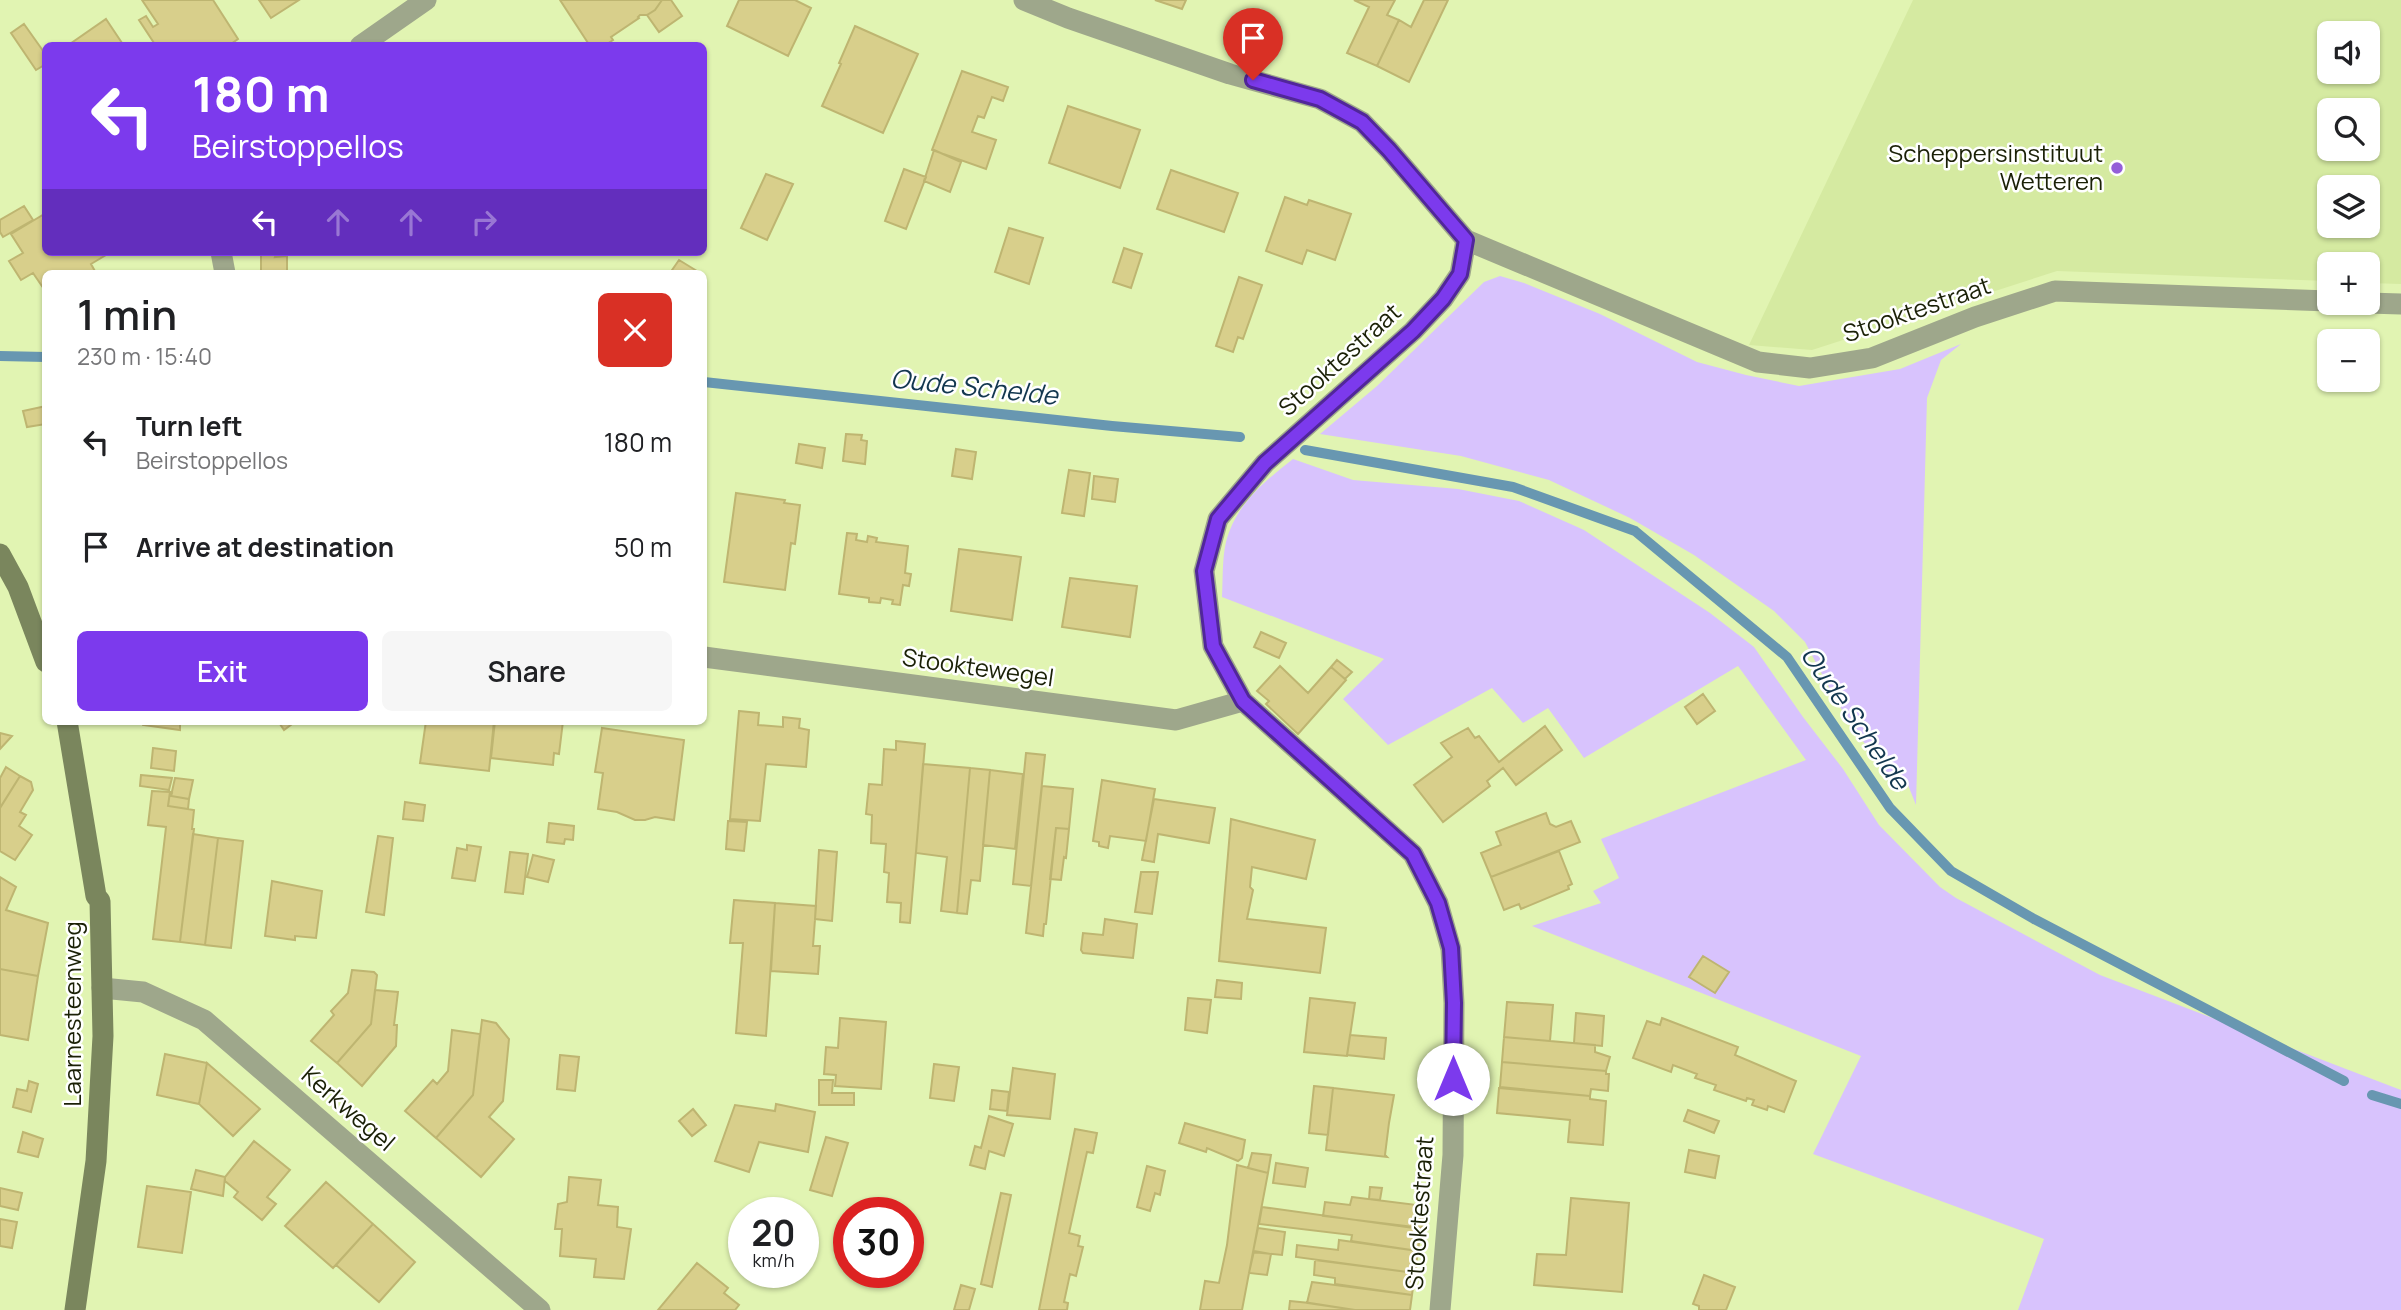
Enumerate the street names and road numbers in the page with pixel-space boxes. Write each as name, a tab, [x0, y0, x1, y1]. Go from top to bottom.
street label: Stooktestraat	[1838, 268, 1995, 349]
street label: Stooktestraat	[1271, 295, 1407, 423]
street label: Stooktewegel	[900, 640, 1056, 693]
street label: Laarnesteenweg	[55, 921, 88, 1107]
street label: Kerkwegel	[295, 1058, 403, 1158]
street label: Stooktestraat	[1397, 1135, 1440, 1291]

